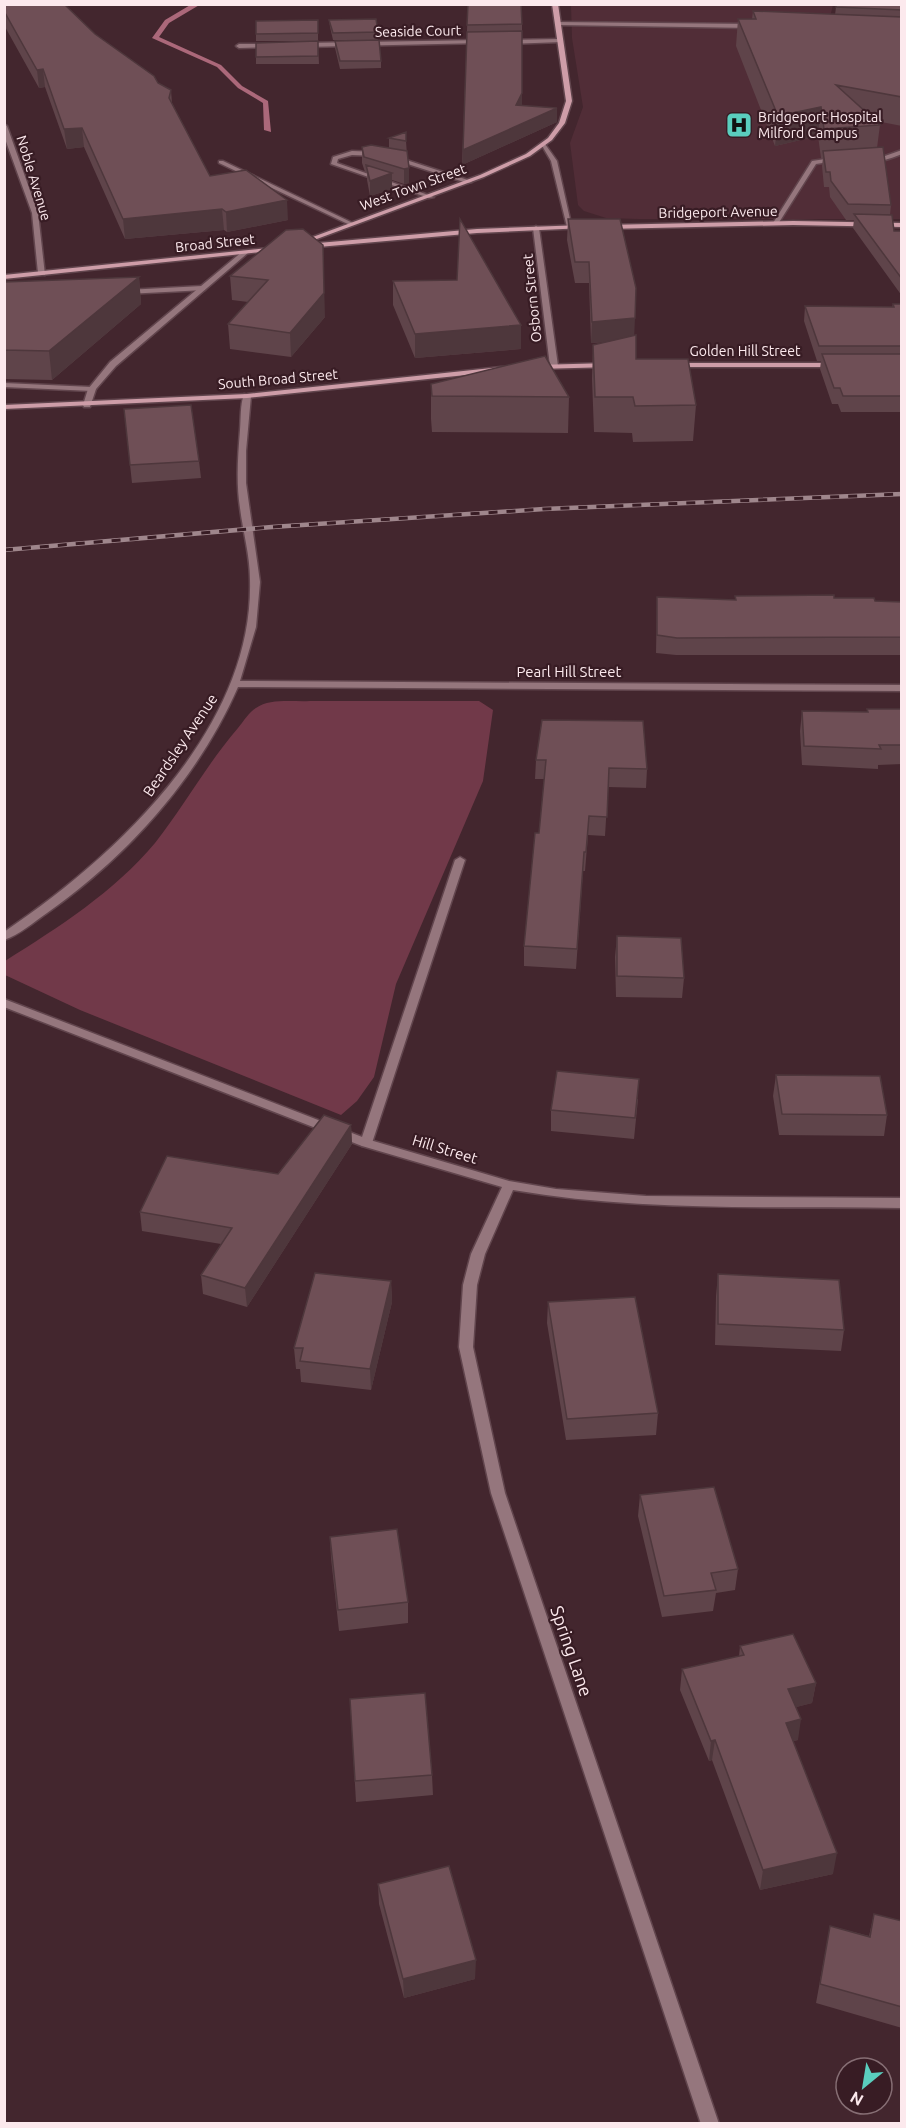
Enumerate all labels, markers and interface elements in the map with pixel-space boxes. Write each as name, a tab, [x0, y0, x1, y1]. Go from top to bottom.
street label: Seaside Court	[375, 22, 462, 40]
place label: Bridgeport Hospital Milford Campus	[758, 109, 882, 141]
hospital icon: Bridgeport Hospital Milford Campus	[724, 110, 754, 140]
street label: Noble Avenue	[13, 134, 55, 222]
street label: West Town Street	[358, 160, 469, 214]
street label: Bridgeport Avenue	[658, 203, 778, 221]
street label: Broad Street	[174, 231, 256, 255]
street label: Osborn Street	[519, 252, 545, 343]
street label: Golden Hill Street	[689, 343, 801, 359]
street label: South Broad Street	[217, 366, 339, 392]
street label: Pearl Hill Street	[517, 663, 622, 680]
street label: Beardsley Avenue	[139, 691, 221, 799]
street label: Hill Street	[410, 1131, 480, 1167]
street label: Spring Lane	[547, 1603, 597, 1699]
north arrow	[834, 2056, 894, 2116]
text: N	[847, 2088, 866, 2110]

